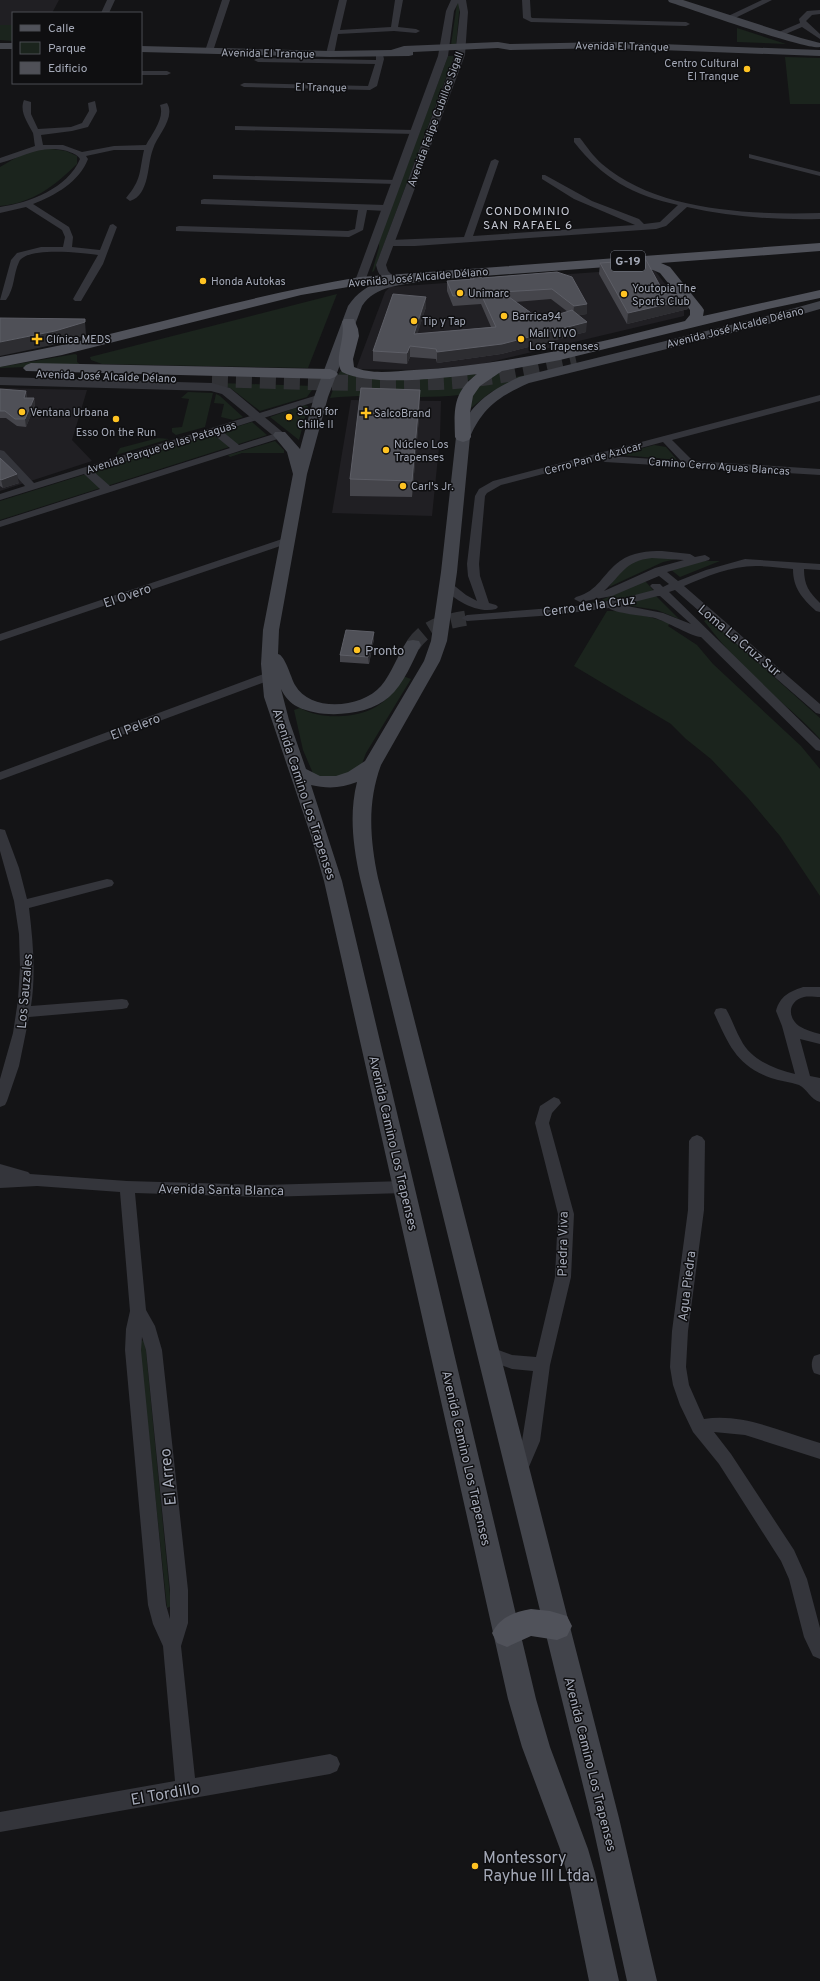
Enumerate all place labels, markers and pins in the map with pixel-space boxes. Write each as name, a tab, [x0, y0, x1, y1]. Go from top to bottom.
place label: Centro Cultural El Tranque	[664, 57, 739, 84]
marker: Centro Cultural El Tranque	[742, 64, 752, 74]
place label: Honda Autokas	[211, 275, 286, 289]
marker: Honda Autokas	[198, 276, 208, 286]
place label: Youtopia The Sports Club	[632, 282, 696, 309]
place label: Unimarc	[468, 287, 509, 301]
marker: Unimarc	[455, 288, 465, 298]
marker: Youtopia The Sports Club	[619, 289, 629, 299]
place label: Barrica94	[512, 310, 561, 324]
marker: Barrica94	[499, 311, 509, 321]
place label: Tip y Tap	[422, 315, 466, 329]
marker: Tip y Tap	[409, 316, 419, 326]
place label: Mall VIVO Los Trapenses	[529, 327, 599, 354]
marker: Clínica MEDS	[31, 333, 43, 345]
place label: Clínica MEDS	[46, 333, 111, 347]
marker: Mall VIVO Los Trapenses	[516, 334, 526, 344]
place label: Song for Chille II	[297, 405, 339, 432]
place label: Ventana Urbana	[30, 406, 109, 420]
marker: Ventana Urbana	[17, 407, 27, 417]
place label: SalcoBrand	[374, 407, 431, 421]
marker: SalcoBrand	[361, 408, 371, 418]
marker: Song for Chille II	[284, 412, 294, 422]
marker: Esso On the Run	[111, 414, 121, 424]
place label: Esso On the Run	[76, 426, 156, 440]
place label: Núcleo Los Trapenses	[394, 438, 449, 465]
marker: Núcleo Los Trapenses	[381, 445, 391, 455]
place label: Carl's Jr.	[411, 480, 454, 494]
marker: Carl's Jr.	[398, 481, 408, 491]
place label: Pronto	[365, 644, 404, 660]
marker: Pronto	[352, 645, 362, 655]
place label: Montessory Rayhue III Ltda.	[483, 1849, 594, 1887]
marker: Montessory Rayhue III Ltda.	[470, 1861, 480, 1871]

